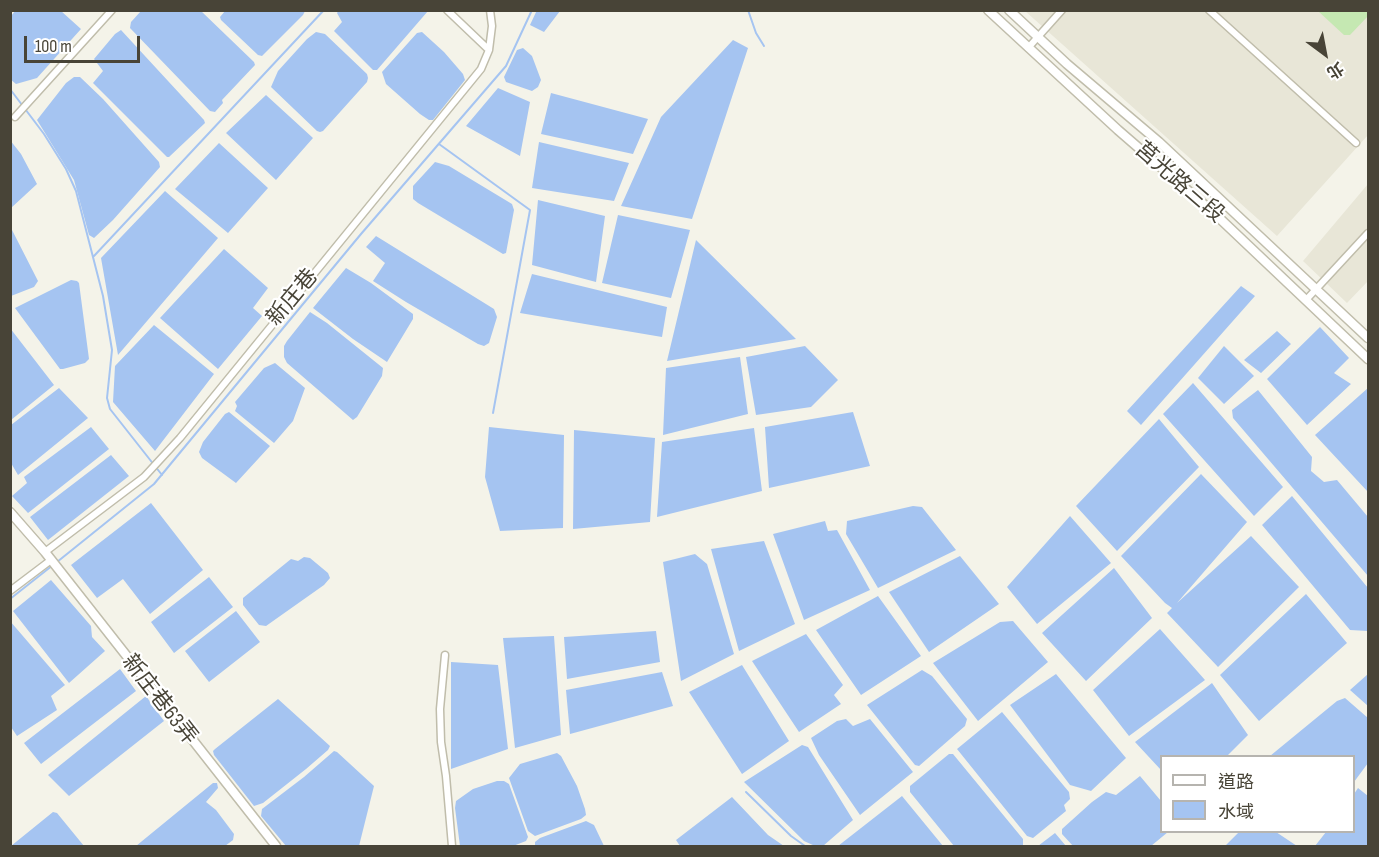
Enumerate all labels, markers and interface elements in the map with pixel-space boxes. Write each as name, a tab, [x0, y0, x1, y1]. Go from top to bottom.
scale bar	[27, 24, 142, 62]
north arrow	[1295, 24, 1355, 84]
text: 100 m	[35, 36, 72, 57]
text: 北	[1323, 57, 1347, 82]
street label: 莒光路三段	[1129, 137, 1229, 229]
street label: 新庄巷	[262, 264, 324, 332]
street label: 新庄巷63弄	[116, 650, 202, 750]
legend	[1160, 755, 1355, 833]
text: 道路	[1218, 772, 1254, 793]
text: 水域	[1218, 802, 1254, 823]

